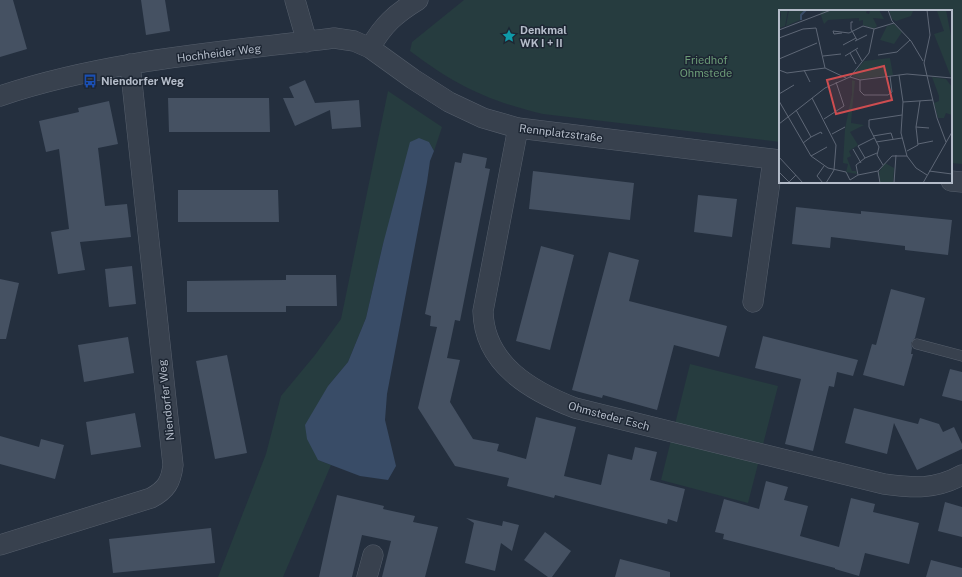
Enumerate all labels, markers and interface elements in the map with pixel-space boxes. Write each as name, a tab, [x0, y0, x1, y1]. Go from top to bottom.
inset map	[779, 10, 952, 183]
place label: Denkmal WK I + II	[520, 24, 567, 49]
place icon: Denkmal WK I + II	[501, 28, 517, 44]
street label: Hochheider Weg	[176, 42, 262, 64]
park label: Friedhof Ohmstede	[680, 54, 732, 79]
bus stop icon: Niendorfer Weg	[82, 73, 98, 89]
place label: Niendorfer Weg	[101, 75, 184, 87]
street label: Rennplatzstraße	[519, 122, 603, 144]
street label: Niendorfer Weg	[156, 359, 176, 441]
street label: Ohmsteder Esch	[567, 399, 651, 433]

